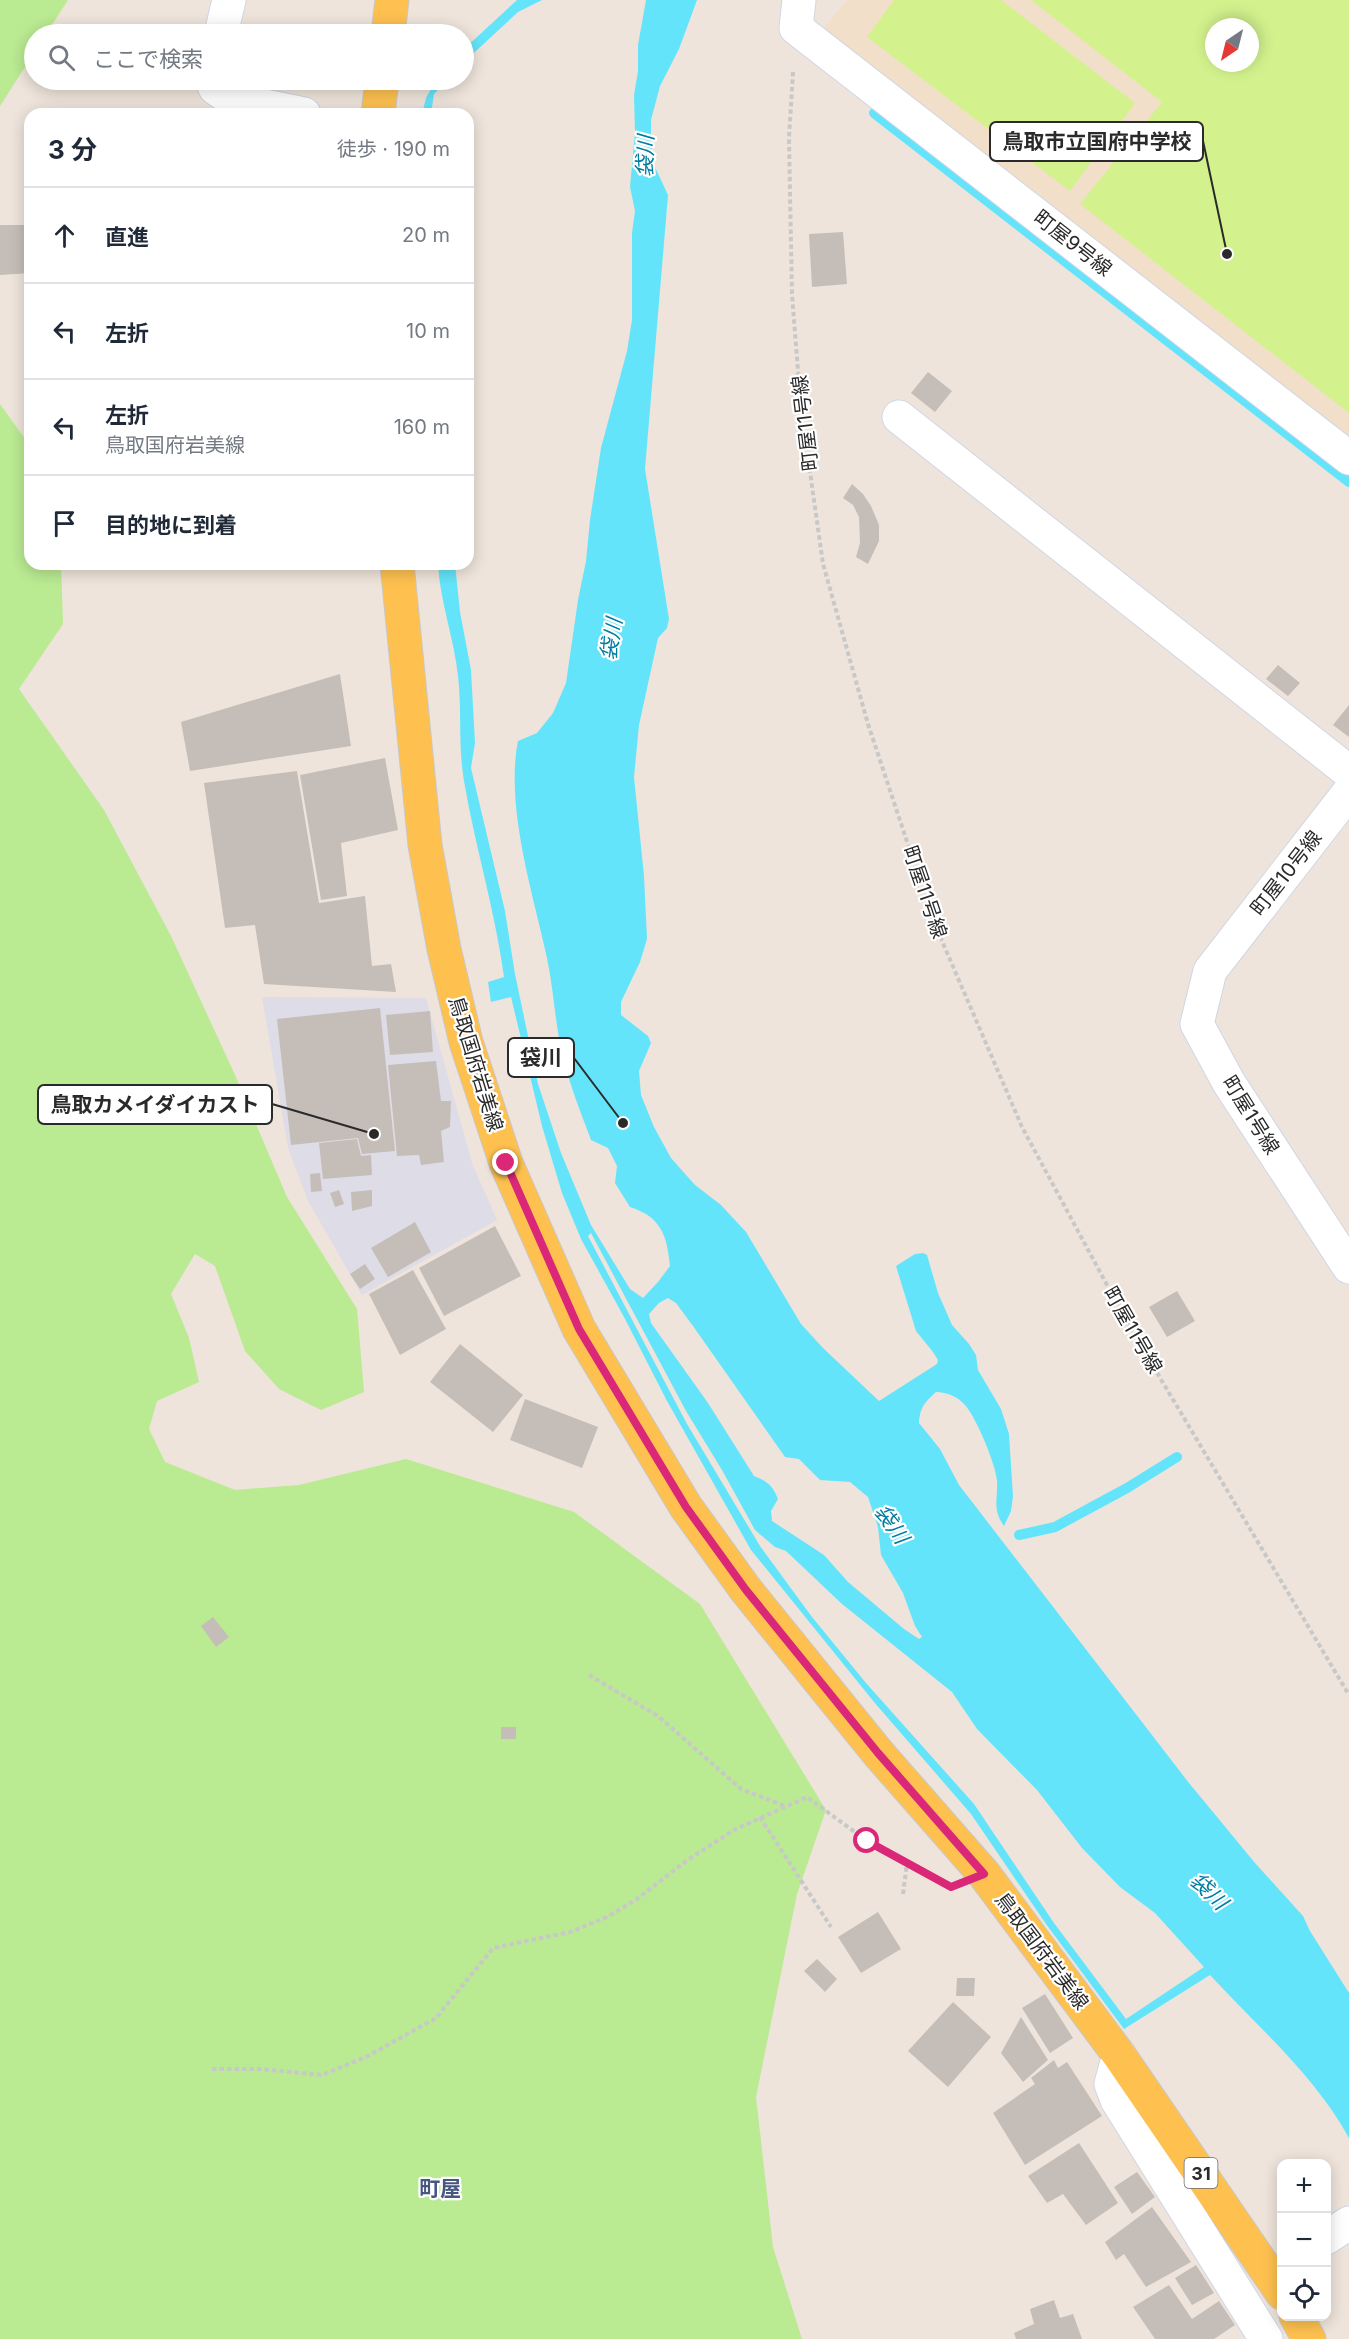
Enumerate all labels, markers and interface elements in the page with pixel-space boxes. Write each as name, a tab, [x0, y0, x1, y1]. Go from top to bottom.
north arrow	[1205, 18, 1259, 72]
search box	[24, 24, 474, 90]
icon: search	[45, 41, 78, 74]
text: ここで検索	[93, 46, 203, 72]
callout: 鳥取市立国府中学校	[990, 122, 1203, 161]
text: 鳥取市立国府中学校	[1003, 129, 1192, 154]
water label: 袋川	[632, 133, 658, 177]
text: 3 分	[48, 134, 97, 165]
text: 徒歩 · 190 m	[337, 137, 450, 161]
street label: 町屋9号線	[1029, 205, 1117, 281]
icon: ahead	[48, 219, 81, 252]
text: 20 m	[402, 223, 450, 247]
text: 直進	[105, 224, 149, 250]
icon: left	[48, 315, 81, 348]
text: 10 m	[406, 319, 450, 343]
text: 左折	[105, 320, 149, 346]
street label: 町屋11号線	[787, 374, 823, 472]
text: 左折	[105, 402, 149, 428]
icon: left	[48, 411, 81, 444]
text: 160 m	[394, 415, 450, 439]
text: 鳥取国府岩美線	[105, 433, 245, 457]
icon: arrive	[48, 507, 81, 540]
text: 目的地に到着	[105, 512, 237, 538]
water label: 袋川	[595, 614, 627, 662]
street label: 町屋10号線	[1246, 826, 1326, 920]
street label: 町屋11号線	[898, 843, 952, 941]
street label: 鳥取国府岩美線	[444, 994, 508, 1134]
callout: 袋川	[508, 1038, 574, 1077]
text: 袋川	[520, 1045, 562, 1070]
street label: 町屋1号線	[1217, 1071, 1285, 1159]
callout: 鳥取カメイダイカスト	[38, 1085, 272, 1124]
text: 鳥取カメイダイカスト	[50, 1092, 260, 1117]
route end	[492, 1149, 518, 1175]
street label: 町屋11号線	[1099, 1282, 1167, 1378]
water label: 袋川	[870, 1500, 915, 1550]
route start	[853, 1827, 879, 1853]
water label: 袋川	[1185, 1867, 1234, 1916]
street label: 鳥取国府岩美線	[990, 1888, 1094, 2014]
road number: 31	[1184, 2158, 1218, 2188]
map controls	[1277, 2159, 1331, 2321]
button: +	[1277, 2159, 1331, 2213]
district label: 町屋	[419, 2176, 461, 2201]
button: −	[1277, 2213, 1331, 2267]
button: locate	[1277, 2267, 1331, 2321]

